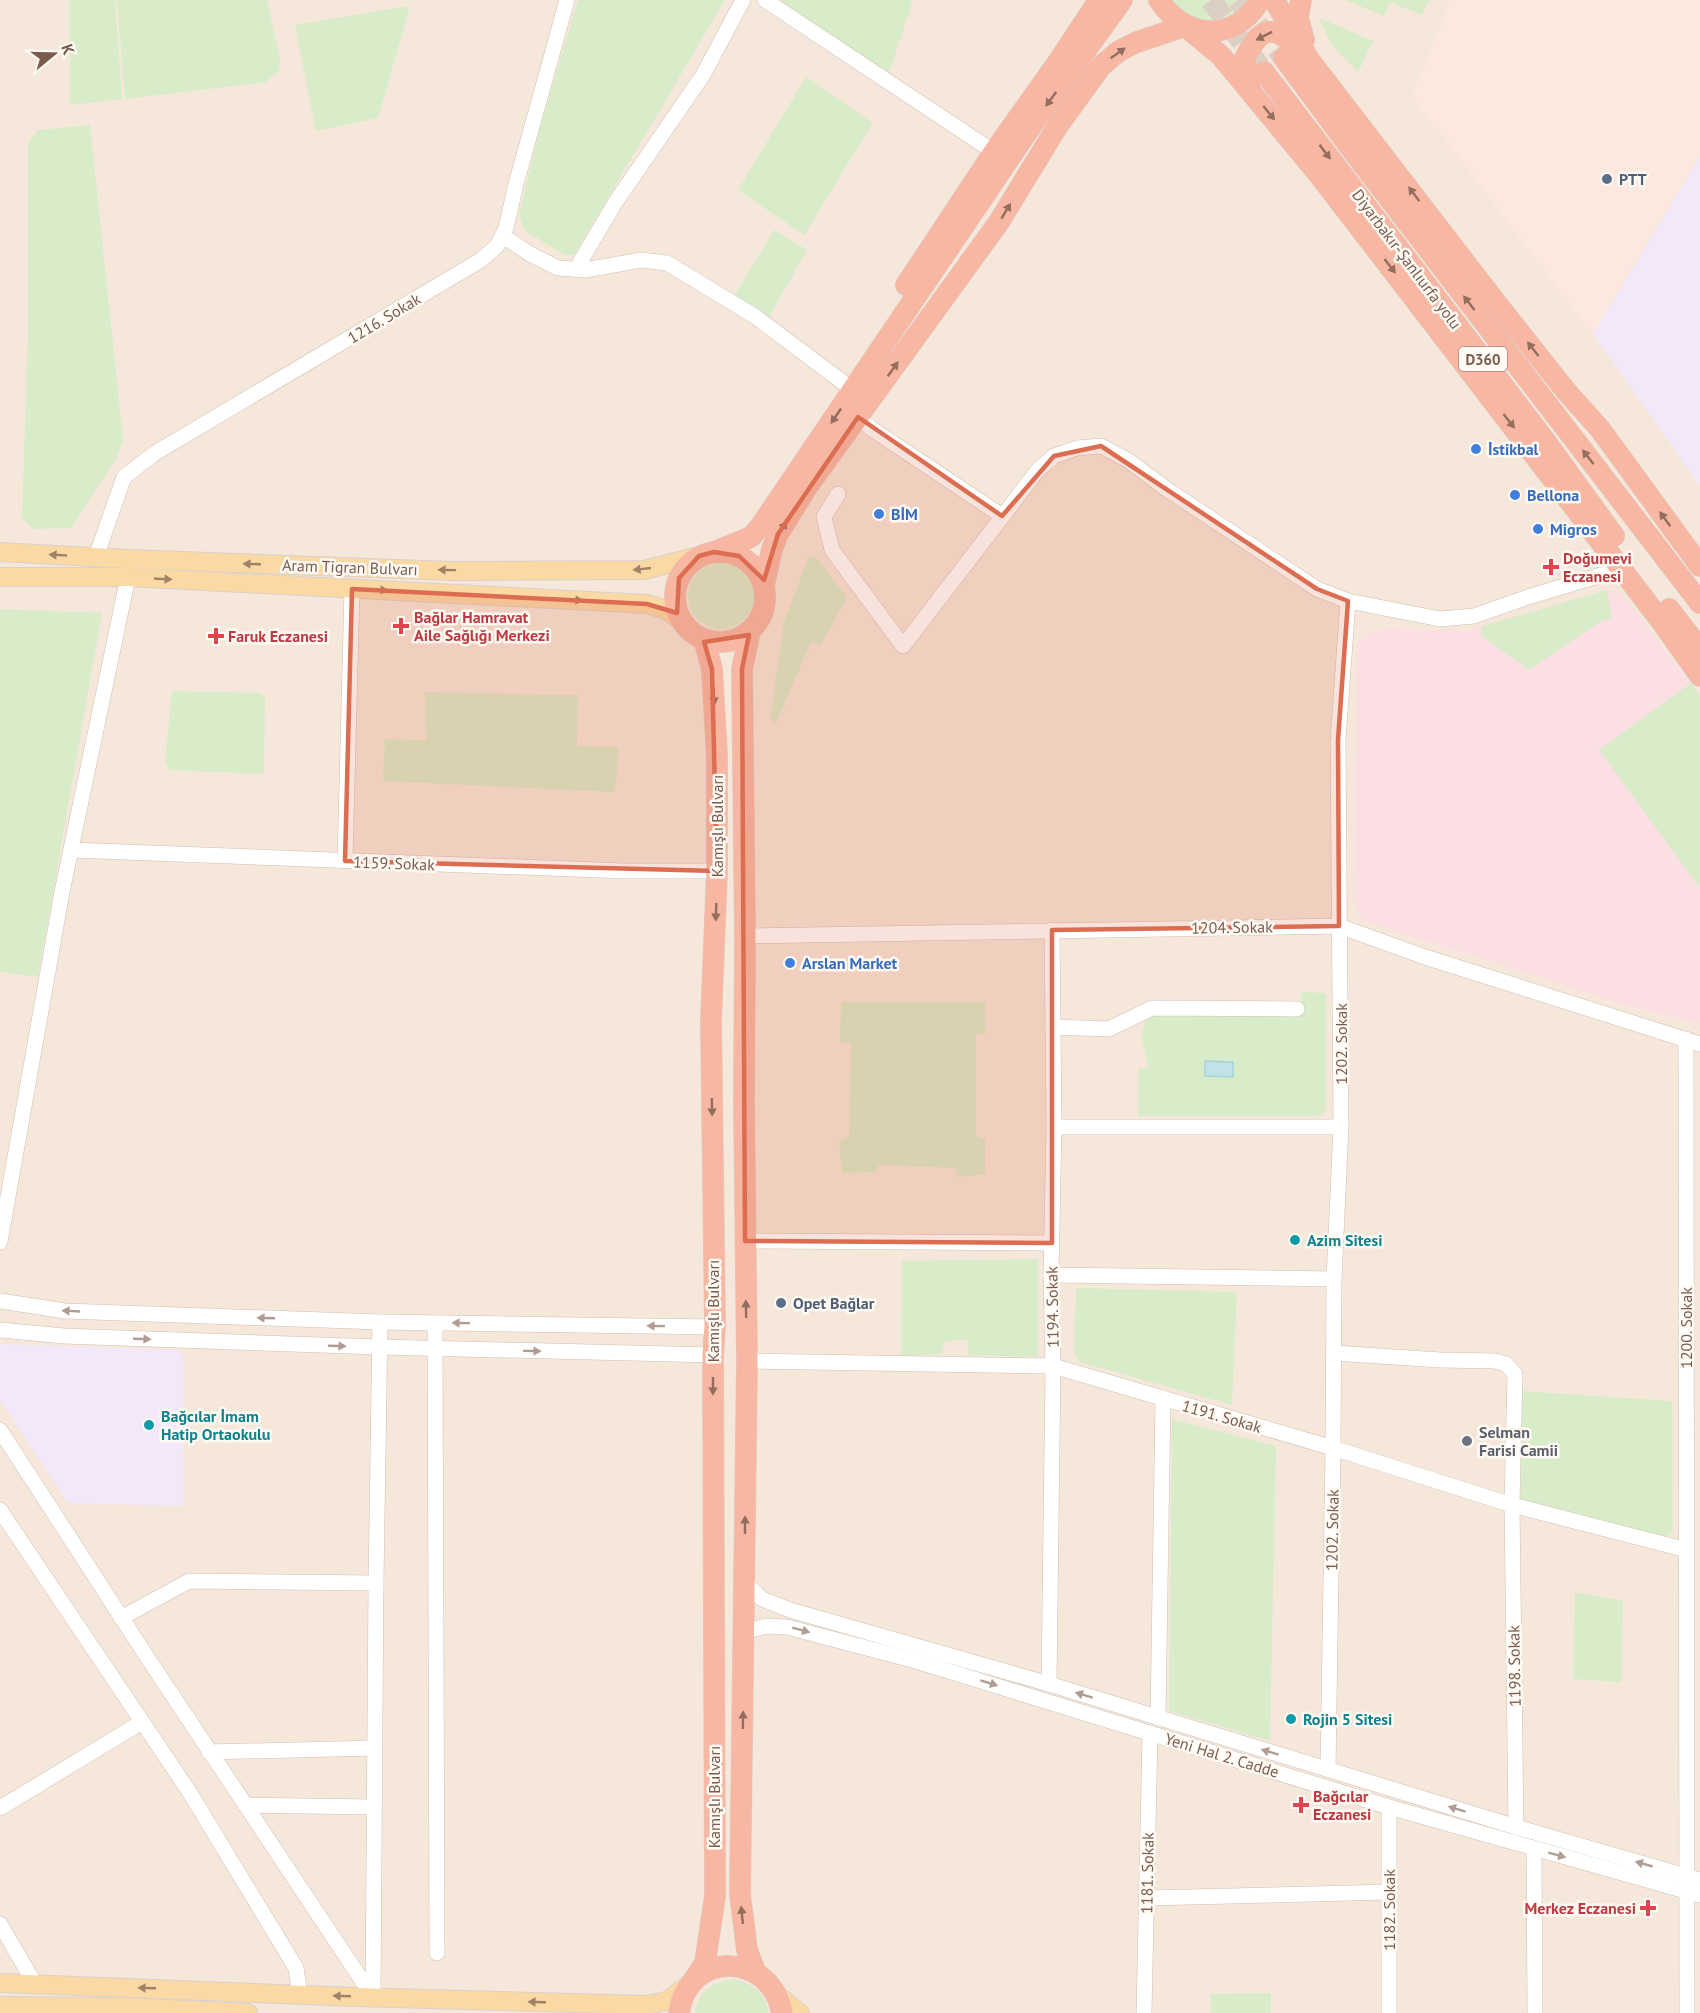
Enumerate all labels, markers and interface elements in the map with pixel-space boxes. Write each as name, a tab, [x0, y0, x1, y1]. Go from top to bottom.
north arrow	[24, 24, 84, 84]
one-way arrow	[1255, 30, 1273, 40]
text: K	[57, 41, 79, 57]
one-way arrow	[1110, 47, 1126, 59]
one-way arrow	[1045, 90, 1057, 106]
one-way arrow	[1262, 106, 1274, 121]
one-way arrow	[1319, 143, 1331, 159]
place label: PTT	[1619, 169, 1647, 189]
marker: PTT	[1600, 172, 1614, 186]
street label: Diyarbakır-Şanlıurfa yolu	[1348, 185, 1466, 333]
one-way arrow	[1408, 186, 1420, 202]
one-way arrow	[1001, 203, 1012, 219]
one-way arrow	[1383, 259, 1395, 274]
street label: 1216. Sokak	[344, 288, 424, 348]
one-way arrow	[1463, 295, 1475, 310]
one-way arrow	[1526, 341, 1539, 357]
road number: D360	[1459, 347, 1507, 371]
one-way arrow	[887, 362, 899, 378]
one-way arrow	[830, 408, 841, 425]
one-way arrow	[1502, 413, 1515, 429]
place label: İstikbal	[1488, 439, 1539, 459]
marker: İstikbal	[1469, 442, 1483, 456]
one-way arrow	[1582, 450, 1594, 465]
place label: Bellona	[1527, 485, 1579, 505]
marker: Bellona	[1508, 488, 1522, 502]
place label: BİM	[891, 504, 918, 524]
marker: BİM	[872, 507, 886, 521]
one-way arrow	[1659, 512, 1671, 528]
place label: Migros	[1550, 519, 1597, 539]
one-way arrow	[776, 521, 787, 537]
marker: Migros	[1531, 522, 1545, 536]
place label: Doğumevi Eczanesi	[1563, 548, 1632, 586]
one-way arrow	[48, 551, 67, 560]
street label: Aram Tigran Bulvarı	[282, 555, 418, 579]
one-way arrow	[243, 559, 262, 568]
marker: Doğumevi Eczanesi	[1544, 560, 1558, 574]
one-way arrow	[633, 564, 652, 574]
one-way arrow	[438, 566, 457, 575]
one-way arrow	[154, 574, 173, 584]
one-way arrow	[370, 586, 389, 595]
one-way arrow	[564, 596, 583, 605]
place label: Bağlar Hamravat Aile Sağlığı Merkezi	[414, 607, 550, 645]
marker: Bağlar Hamravat Aile Sağlığı Merkezi	[392, 617, 410, 635]
place label: Faruk Eczanesi	[228, 626, 328, 646]
marker: Faruk Eczanesi	[209, 629, 223, 643]
one-way arrow	[709, 687, 718, 706]
street label: Kamışlı Bulvarı	[707, 775, 727, 877]
street label: 1159. Sokak	[353, 852, 435, 874]
one-way arrow	[711, 903, 720, 922]
street label: 1204. Sokak	[1191, 916, 1273, 938]
place label: Arslan Market	[802, 953, 898, 973]
marker: Arslan Market	[783, 956, 797, 970]
street label: 1202. Sokak	[1331, 1003, 1351, 1085]
one-way arrow	[707, 1097, 717, 1116]
place label: Azim Sitesi	[1307, 1230, 1383, 1250]
marker: Azim Sitesi	[1288, 1233, 1302, 1247]
street label: Kamışlı Bulvarı	[703, 1260, 723, 1362]
street label: 1194. Sokak	[1041, 1266, 1063, 1348]
street label: 1200. Sokak	[1676, 1287, 1696, 1369]
place label: Opet Bağlar	[793, 1293, 875, 1313]
marker: Opet Bağlar	[774, 1296, 788, 1310]
one-way arrow	[741, 1299, 751, 1318]
one-way arrow	[62, 1307, 81, 1316]
one-way arrow	[257, 1314, 276, 1323]
one-way arrow	[452, 1318, 471, 1328]
one-way arrow	[647, 1321, 666, 1331]
one-way arrow	[133, 1334, 152, 1343]
one-way arrow	[328, 1341, 347, 1351]
one-way arrow	[523, 1346, 542, 1356]
one-way arrow	[708, 1376, 718, 1395]
street label: 1191. Sokak	[1180, 1395, 1264, 1437]
place label: Bağcılar İmam Hatip Ortaokulu	[161, 1406, 270, 1444]
marker: Bağcılar İmam Hatip Ortaokulu	[142, 1418, 156, 1432]
place label: Selman Farisi Camii	[1479, 1422, 1558, 1460]
marker: Selman Farisi Camii	[1460, 1434, 1474, 1448]
street label: 1202. Sokak	[1321, 1489, 1343, 1571]
one-way arrow	[741, 1515, 750, 1534]
street label: 1198. Sokak	[1503, 1625, 1525, 1707]
one-way arrow	[792, 1626, 810, 1636]
one-way arrow	[980, 1679, 998, 1688]
one-way arrow	[1075, 1690, 1093, 1699]
place label: Rojin 5 Sitesi	[1303, 1709, 1392, 1729]
one-way arrow	[738, 1710, 748, 1729]
marker: Rojin 5 Sitesi	[1284, 1712, 1298, 1726]
street label: Yeni Hal 2. Cadde	[1163, 1728, 1281, 1782]
street label: Kamışlı Bulvarı	[704, 1746, 724, 1848]
one-way arrow	[1261, 1747, 1279, 1756]
place label: Bağcılar Eczanesi	[1313, 1786, 1371, 1824]
marker: Bağcılar Eczanesi	[1294, 1798, 1308, 1812]
one-way arrow	[1448, 1804, 1466, 1813]
street label: 1181. Sokak	[1136, 1832, 1158, 1914]
one-way arrow	[1548, 1851, 1566, 1860]
one-way arrow	[1635, 1859, 1653, 1868]
street label: 1182. Sokak	[1379, 1869, 1399, 1951]
place label: Merkez Eczanesi	[1525, 1898, 1636, 1918]
marker: Merkez Eczanesi	[1641, 1901, 1655, 1915]
one-way arrow	[737, 1905, 747, 1924]
one-way arrow	[137, 1984, 156, 1993]
one-way arrow	[332, 1991, 351, 2001]
one-way arrow	[527, 1997, 546, 2006]

